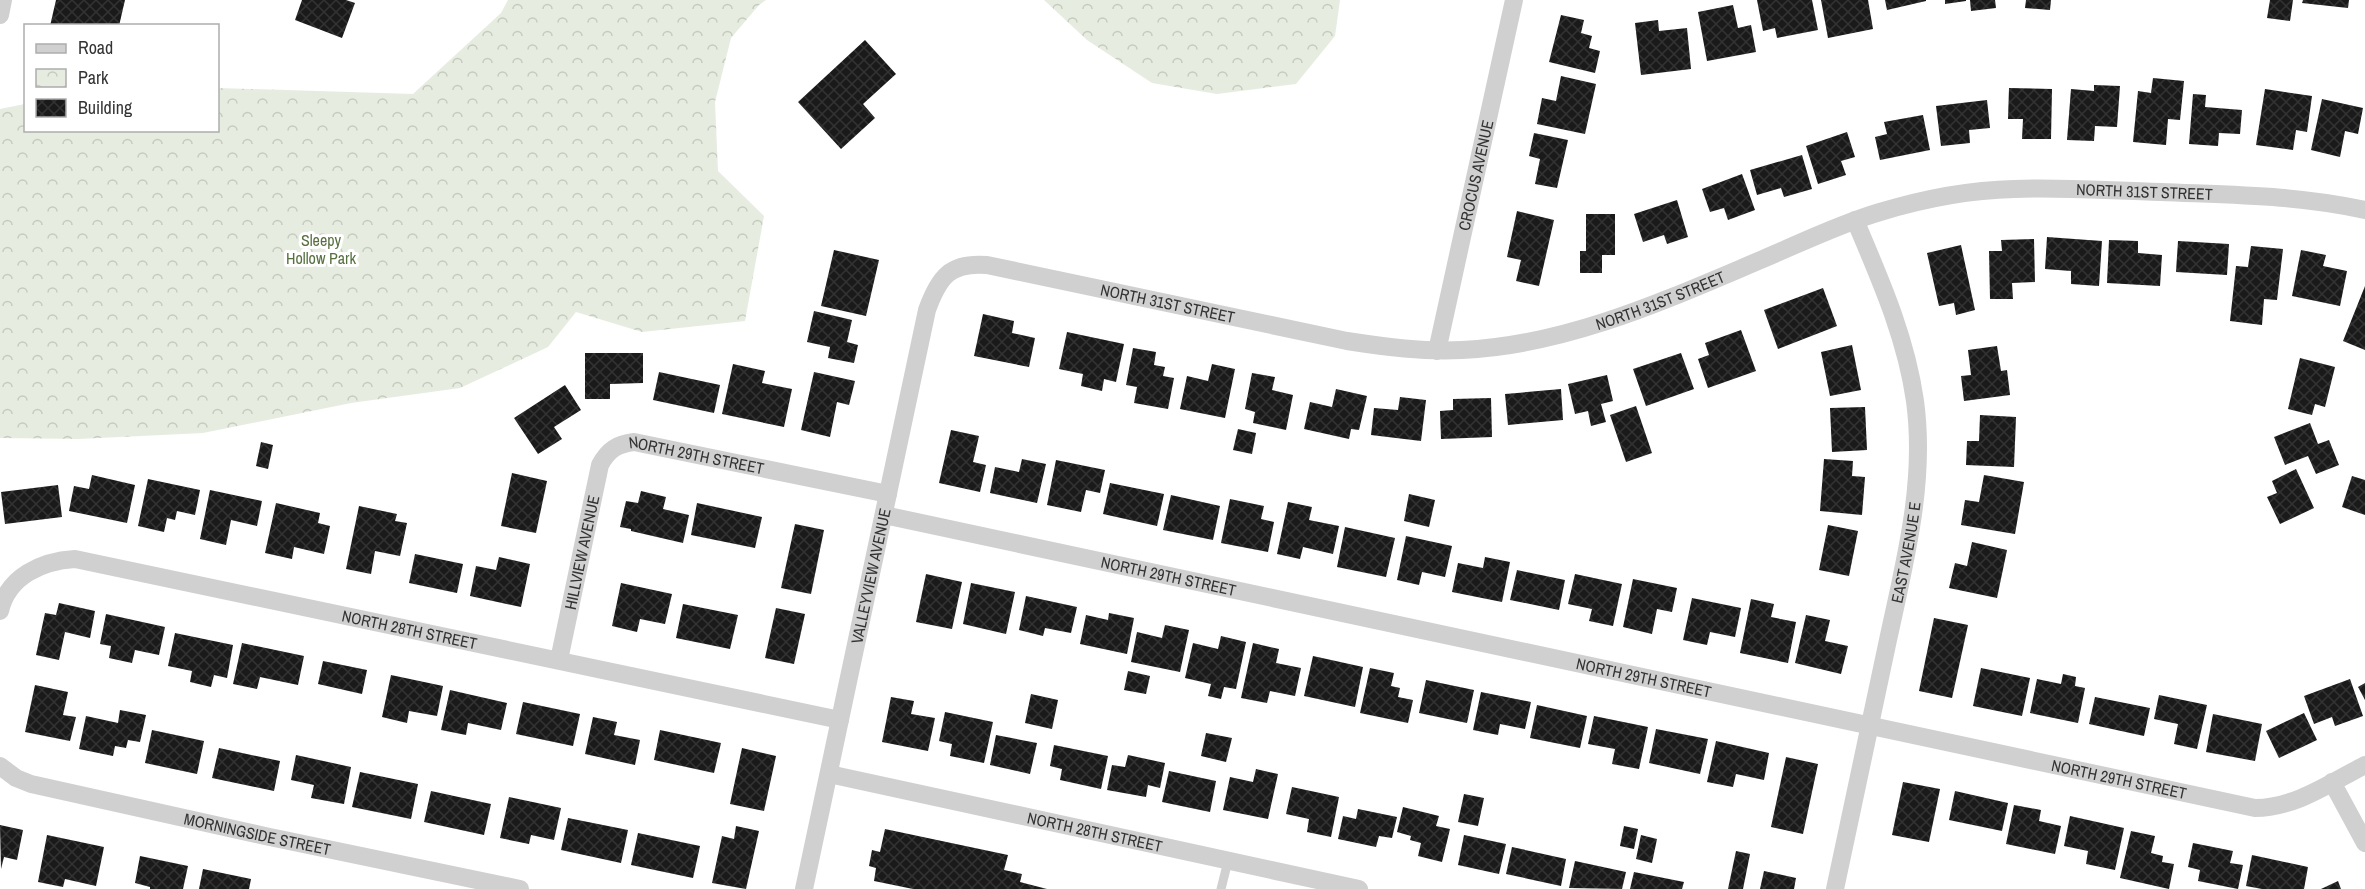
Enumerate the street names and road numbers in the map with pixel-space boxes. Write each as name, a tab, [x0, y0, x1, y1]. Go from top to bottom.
street label: CROCUS AVENUE	[1453, 118, 1498, 233]
street label: NORTH 31ST STREET	[2076, 178, 2213, 205]
street label: NORTH 31ST STREET	[1593, 266, 1728, 335]
street label: NORTH 31ST STREET	[1099, 278, 1237, 328]
street label: NORTH 29TH STREET	[627, 431, 766, 479]
street label: HILLVIEW AVENUE	[559, 493, 604, 612]
street label: EAST AVENUE E	[1885, 501, 1926, 605]
street label: VALLEYVIEW AVENUE	[845, 506, 896, 646]
street label: NORTH 29TH STREET	[1099, 551, 1238, 601]
street label: NORTH 28TH STREET	[340, 604, 479, 654]
street label: NORTH 29TH STREET	[1574, 652, 1713, 703]
street label: NORTH 29TH STREET	[2049, 754, 2189, 804]
street label: NORTH 28TH STREET	[1025, 806, 1164, 857]
street label: MORNINGSIDE STREET	[182, 807, 333, 860]

